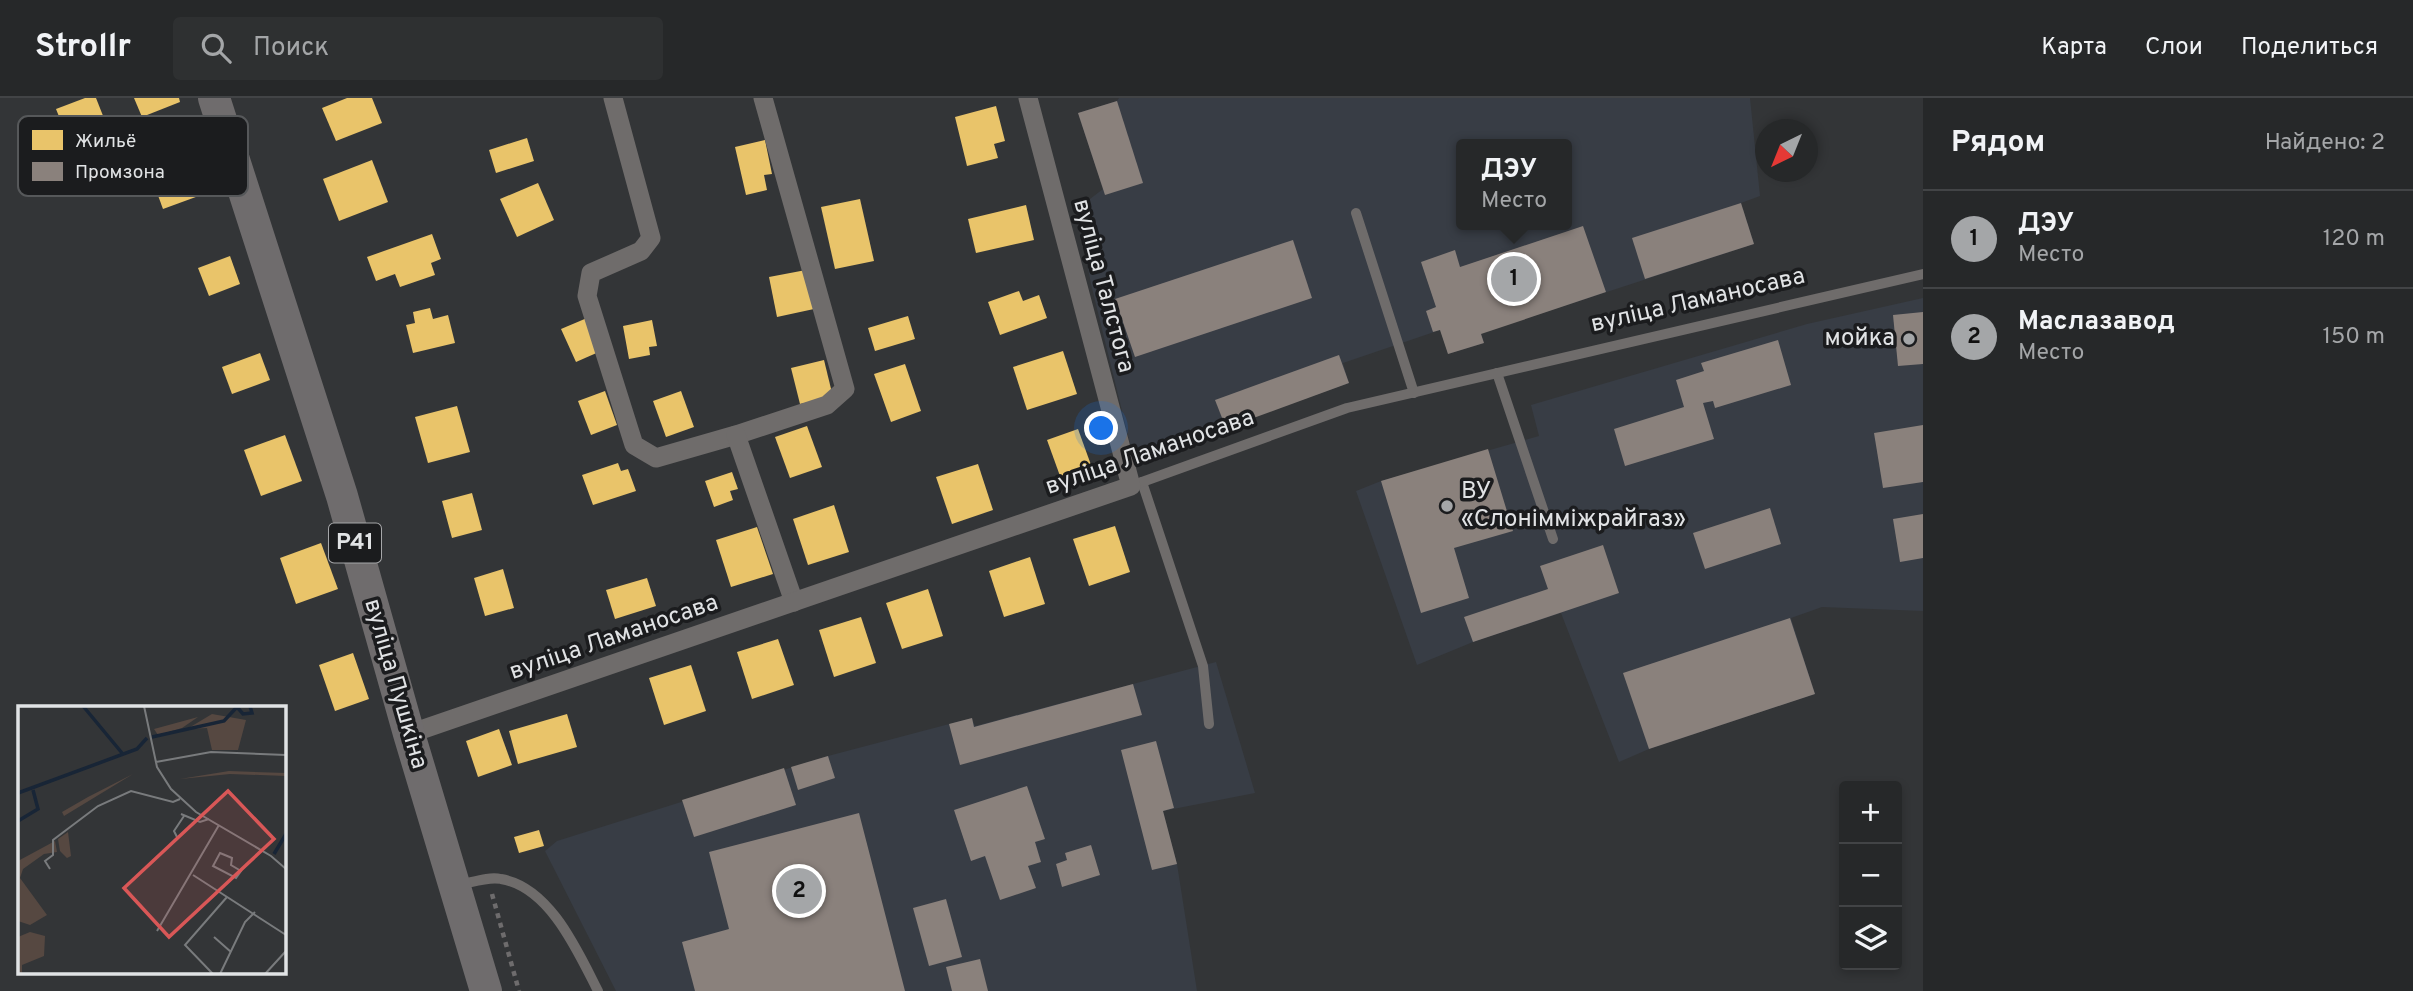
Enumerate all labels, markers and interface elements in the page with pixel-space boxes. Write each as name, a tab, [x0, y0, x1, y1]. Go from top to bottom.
search box	[173, 17, 663, 80]
text: Strollr	[35, 27, 131, 69]
icon: search	[197, 29, 235, 67]
text: Поиск	[253, 32, 329, 65]
text: Карта	[2041, 33, 2107, 63]
text: Слои	[2145, 33, 2203, 63]
text: Поделиться	[2241, 33, 2378, 63]
legend	[18, 116, 248, 196]
north arrow	[1755, 119, 1818, 182]
text: Рядом	[1951, 125, 2045, 162]
text: Найдено: 2	[2265, 129, 2385, 158]
text: Жильё	[75, 130, 136, 154]
popup	[1456, 139, 1572, 230]
text: ДЭУ	[1481, 154, 1537, 187]
text: Промзона	[75, 161, 165, 185]
text: Место	[1481, 187, 1547, 216]
street label: вуліца Талстога	[1065, 196, 1141, 376]
text: ДЭУ	[2018, 208, 2074, 241]
text: 1	[1969, 225, 1979, 254]
text: 120 m	[2323, 225, 2385, 254]
text: Место	[2018, 241, 2084, 270]
pin: 1	[1491, 253, 1537, 305]
street label: вуліца Ламаносава	[1588, 262, 1808, 340]
text: Маслазавод	[2018, 306, 2175, 339]
text: 2	[1967, 323, 1981, 352]
text: 150 m	[2323, 323, 2385, 352]
place label: мойка	[1825, 324, 1895, 354]
marker: мойка	[1901, 331, 1917, 347]
text: Место	[2018, 339, 2084, 368]
street label: вуліца Ламаносава	[1042, 403, 1258, 503]
your location	[1084, 411, 1118, 445]
place label: ВУ «Слонімміжрайгаз»	[1461, 477, 1686, 535]
marker: ВУ «Слонімміжрайгаз»	[1439, 498, 1455, 514]
road number: Р41	[329, 524, 381, 562]
street label: вуліца Ламаносава	[506, 588, 722, 688]
street label: вуліца Пушкіна	[356, 595, 434, 773]
inset map	[18, 706, 285, 974]
map controls	[1839, 781, 1902, 970]
button: +	[1839, 781, 1902, 844]
button: −	[1839, 844, 1902, 907]
pin: 2	[776, 865, 822, 917]
button: layers	[1839, 907, 1902, 970]

